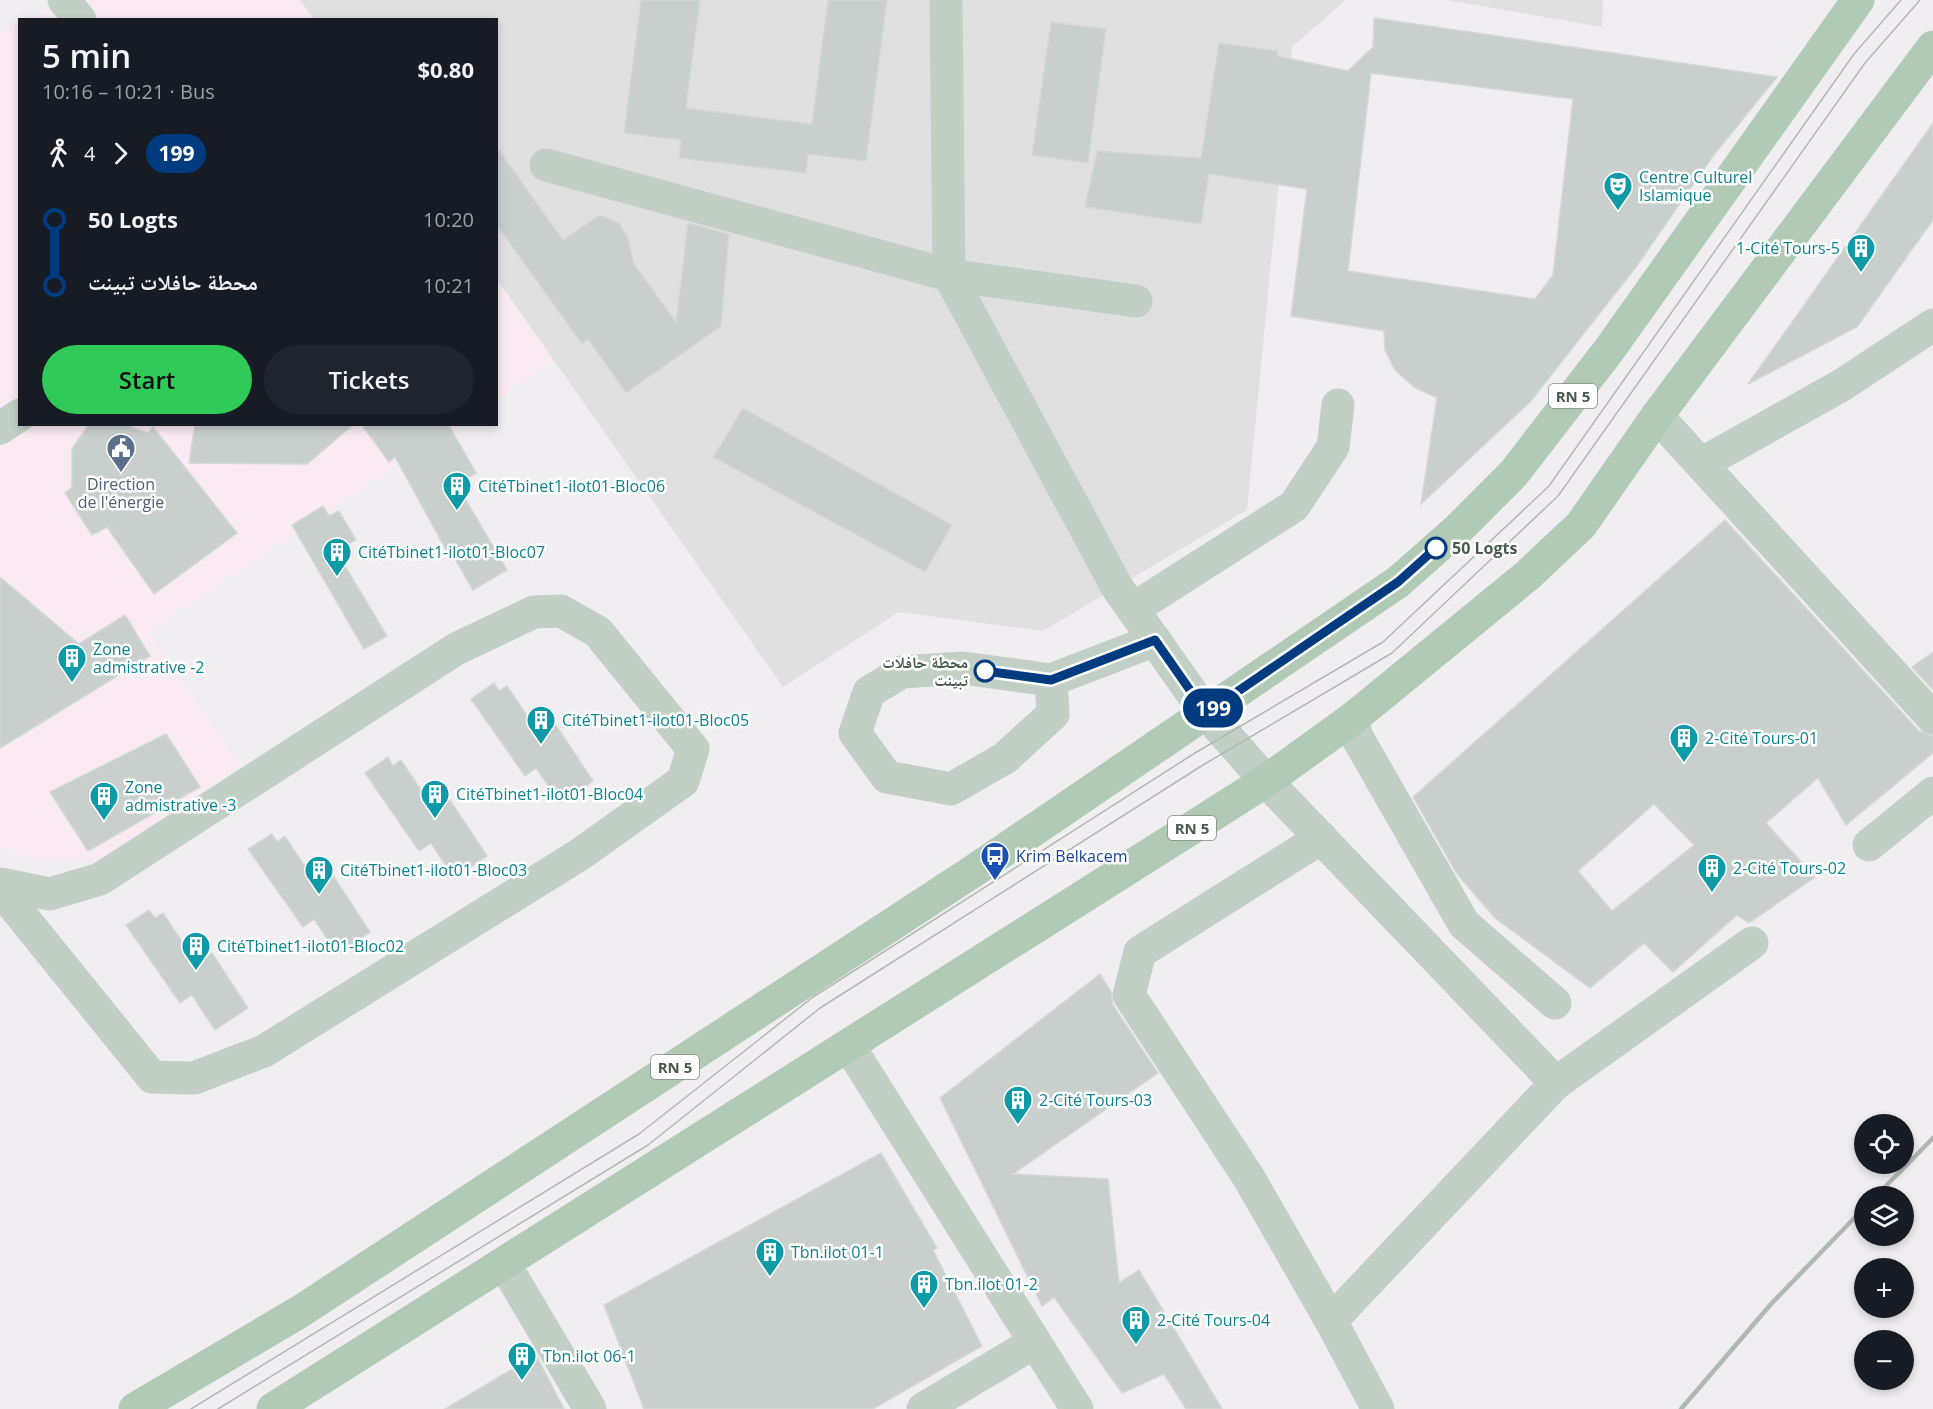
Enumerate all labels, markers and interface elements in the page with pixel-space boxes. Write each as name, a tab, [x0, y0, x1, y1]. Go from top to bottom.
text: 5 min	[42, 33, 131, 78]
text: $0.80	[417, 54, 474, 84]
text: 10:16 – 10:21 · Bus	[42, 78, 215, 105]
icon: walk	[42, 137, 75, 170]
icon: forward	[104, 137, 137, 170]
text: 199	[158, 139, 194, 167]
text: 4	[84, 140, 95, 167]
place label: Centre Culturel Islamique	[1639, 166, 1752, 206]
theatre icon: Centre Culturel Islamique	[1602, 170, 1634, 212]
text: 50 Logts	[88, 204, 178, 234]
text: 10:20	[423, 206, 474, 233]
building icon: 1-Cité Tours-5	[1845, 232, 1877, 274]
place label: 1-Cité Tours-5	[1736, 237, 1840, 259]
text: محطة حافلات تبينت	[88, 266, 258, 296]
text: 10:21	[423, 272, 474, 299]
button: Start	[42, 345, 252, 414]
button: Tickets	[264, 345, 474, 414]
road number: RN 5	[1549, 384, 1597, 408]
public building icon: Direction de l'énergie	[105, 432, 137, 474]
building icon: CitéTbinet1-ilot01-Bloc06	[441, 470, 473, 512]
place label: Direction de l'énergie	[78, 473, 164, 513]
place label: CitéTbinet1-ilot01-Bloc06	[478, 475, 665, 497]
building icon: CitéTbinet1-ilot01-Bloc07	[321, 536, 353, 578]
marker: 50 Logts	[1425, 537, 1447, 559]
place label: 50 Logts	[1452, 537, 1517, 559]
place label: CitéTbinet1-ilot01-Bloc07	[358, 541, 545, 563]
place label: Zone admistrative -2	[93, 638, 204, 678]
building icon: Zone admistrative -2	[56, 642, 88, 684]
place label: محطة حافلات تبينت	[882, 651, 969, 691]
marker: محطة حافلات تبينت	[974, 660, 996, 682]
line badge: 199	[1178, 688, 1248, 728]
text: 199	[1195, 694, 1231, 722]
building icon: CitéTbinet1-ilot01-Bloc05	[525, 704, 557, 746]
place label: CitéTbinet1-ilot01-Bloc05	[562, 709, 749, 731]
building icon: 2-Cité Tours-01	[1668, 722, 1700, 764]
place label: 2-Cité Tours-01	[1705, 727, 1818, 749]
place label: Zone admistrative -3	[125, 776, 236, 816]
building icon: CitéTbinet1-ilot01-Bloc04	[419, 778, 451, 820]
building icon: Zone admistrative -3	[88, 780, 120, 822]
place label: CitéTbinet1-ilot01-Bloc04	[456, 783, 643, 805]
road number: RN 5	[1168, 816, 1216, 840]
bus stop icon: Krim Belkacem	[979, 840, 1011, 882]
place label: Krim Belkacem	[1016, 845, 1127, 867]
building icon: 2-Cité Tours-02	[1696, 852, 1728, 894]
building icon: CitéTbinet1-ilot01-Bloc03	[303, 854, 335, 896]
place label: 2-Cité Tours-02	[1733, 857, 1846, 879]
place label: CitéTbinet1-ilot01-Bloc03	[340, 859, 527, 881]
building icon: CitéTbinet1-ilot01-Bloc02	[180, 930, 212, 972]
place label: CitéTbinet1-ilot01-Bloc02	[217, 935, 404, 957]
road number: RN 5	[651, 1055, 699, 1079]
building icon: 2-Cité Tours-03	[1002, 1084, 1034, 1126]
place label: 2-Cité Tours-03	[1039, 1089, 1152, 1111]
map controls	[1854, 1114, 1914, 1390]
button: locate	[1854, 1114, 1914, 1174]
button: layers	[1854, 1186, 1914, 1246]
building icon: Tbn.ilot 01-1	[754, 1236, 786, 1278]
place label: Tbn.ilot 01-1	[791, 1241, 884, 1263]
button: +	[1854, 1258, 1914, 1318]
building icon: Tbn.ilot 01-2	[908, 1268, 940, 1310]
place label: Tbn.ilot 01-2	[945, 1273, 1038, 1295]
building icon: 2-Cité Tours-04	[1120, 1304, 1152, 1346]
place label: 2-Cité Tours-04	[1157, 1309, 1270, 1331]
button: −	[1854, 1330, 1914, 1390]
building icon: Tbn.ilot 06-1	[506, 1340, 538, 1382]
place label: Tbn.ilot 06-1	[543, 1345, 636, 1367]

